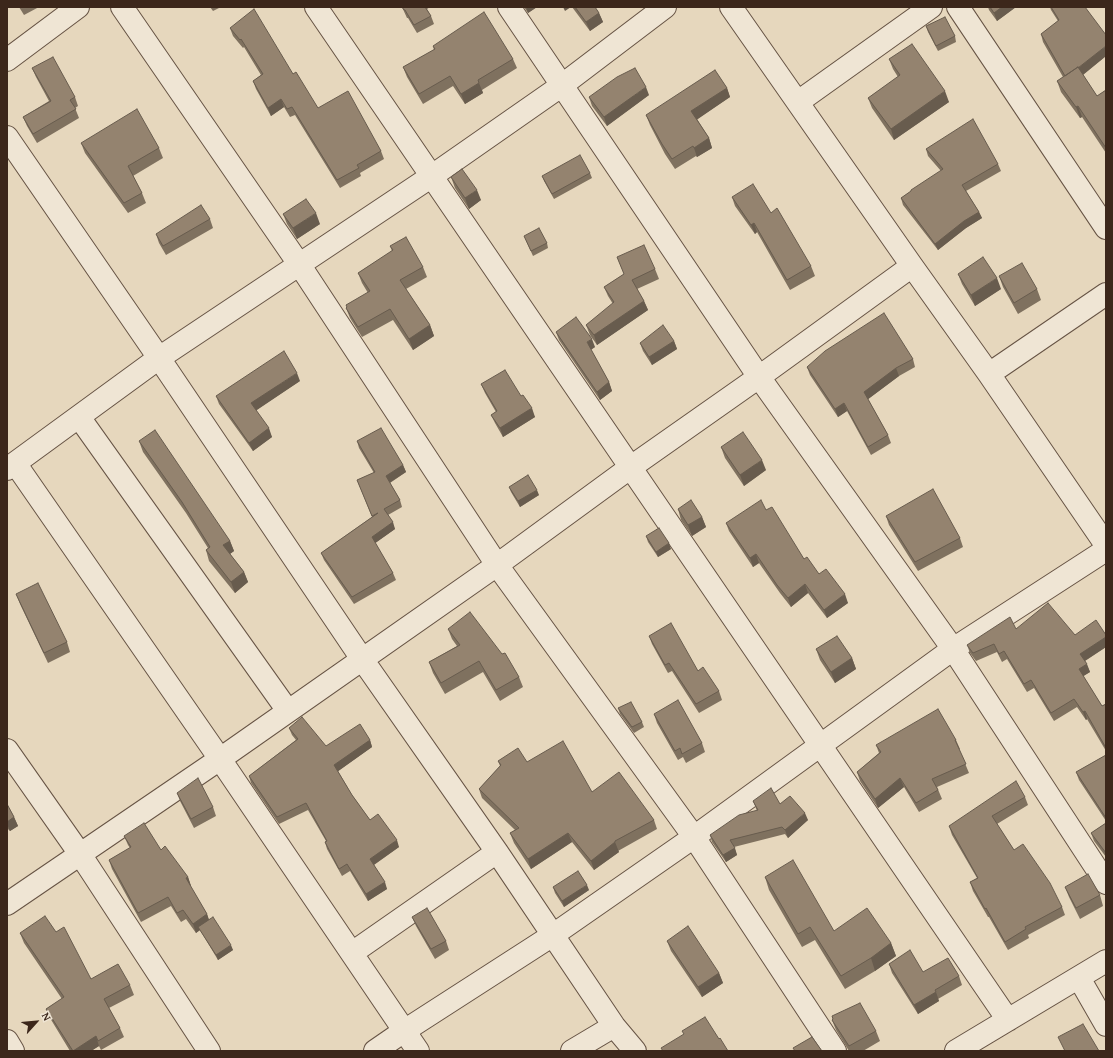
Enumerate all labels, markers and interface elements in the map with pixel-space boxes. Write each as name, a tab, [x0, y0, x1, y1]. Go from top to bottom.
north arrow	[16, 1002, 56, 1042]
text: N	[38, 1010, 55, 1023]

